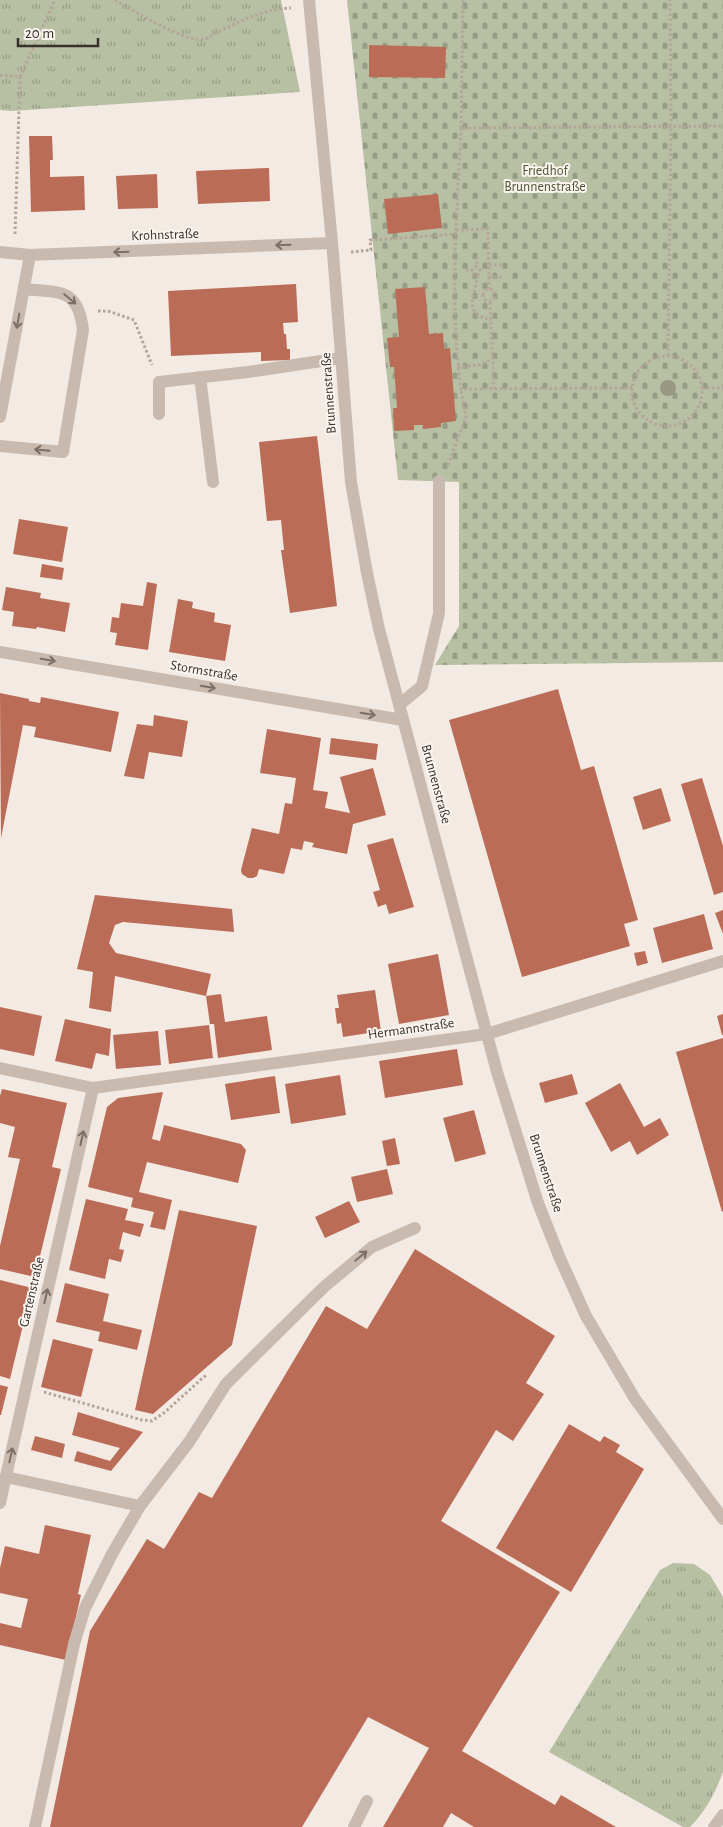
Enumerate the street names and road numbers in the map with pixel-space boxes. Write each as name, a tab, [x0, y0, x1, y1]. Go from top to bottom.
street label: Krohnstraße	[131, 227, 199, 243]
street label: Brunnenstraße	[319, 352, 339, 434]
street label: Stormstraße	[169, 658, 239, 684]
street label: Brunnenstraße	[419, 743, 453, 825]
street label: Hermannstraße	[367, 1016, 455, 1042]
street label: Brunnenstraße	[527, 1132, 565, 1214]
street label: Gartenstraße	[17, 1255, 47, 1329]

